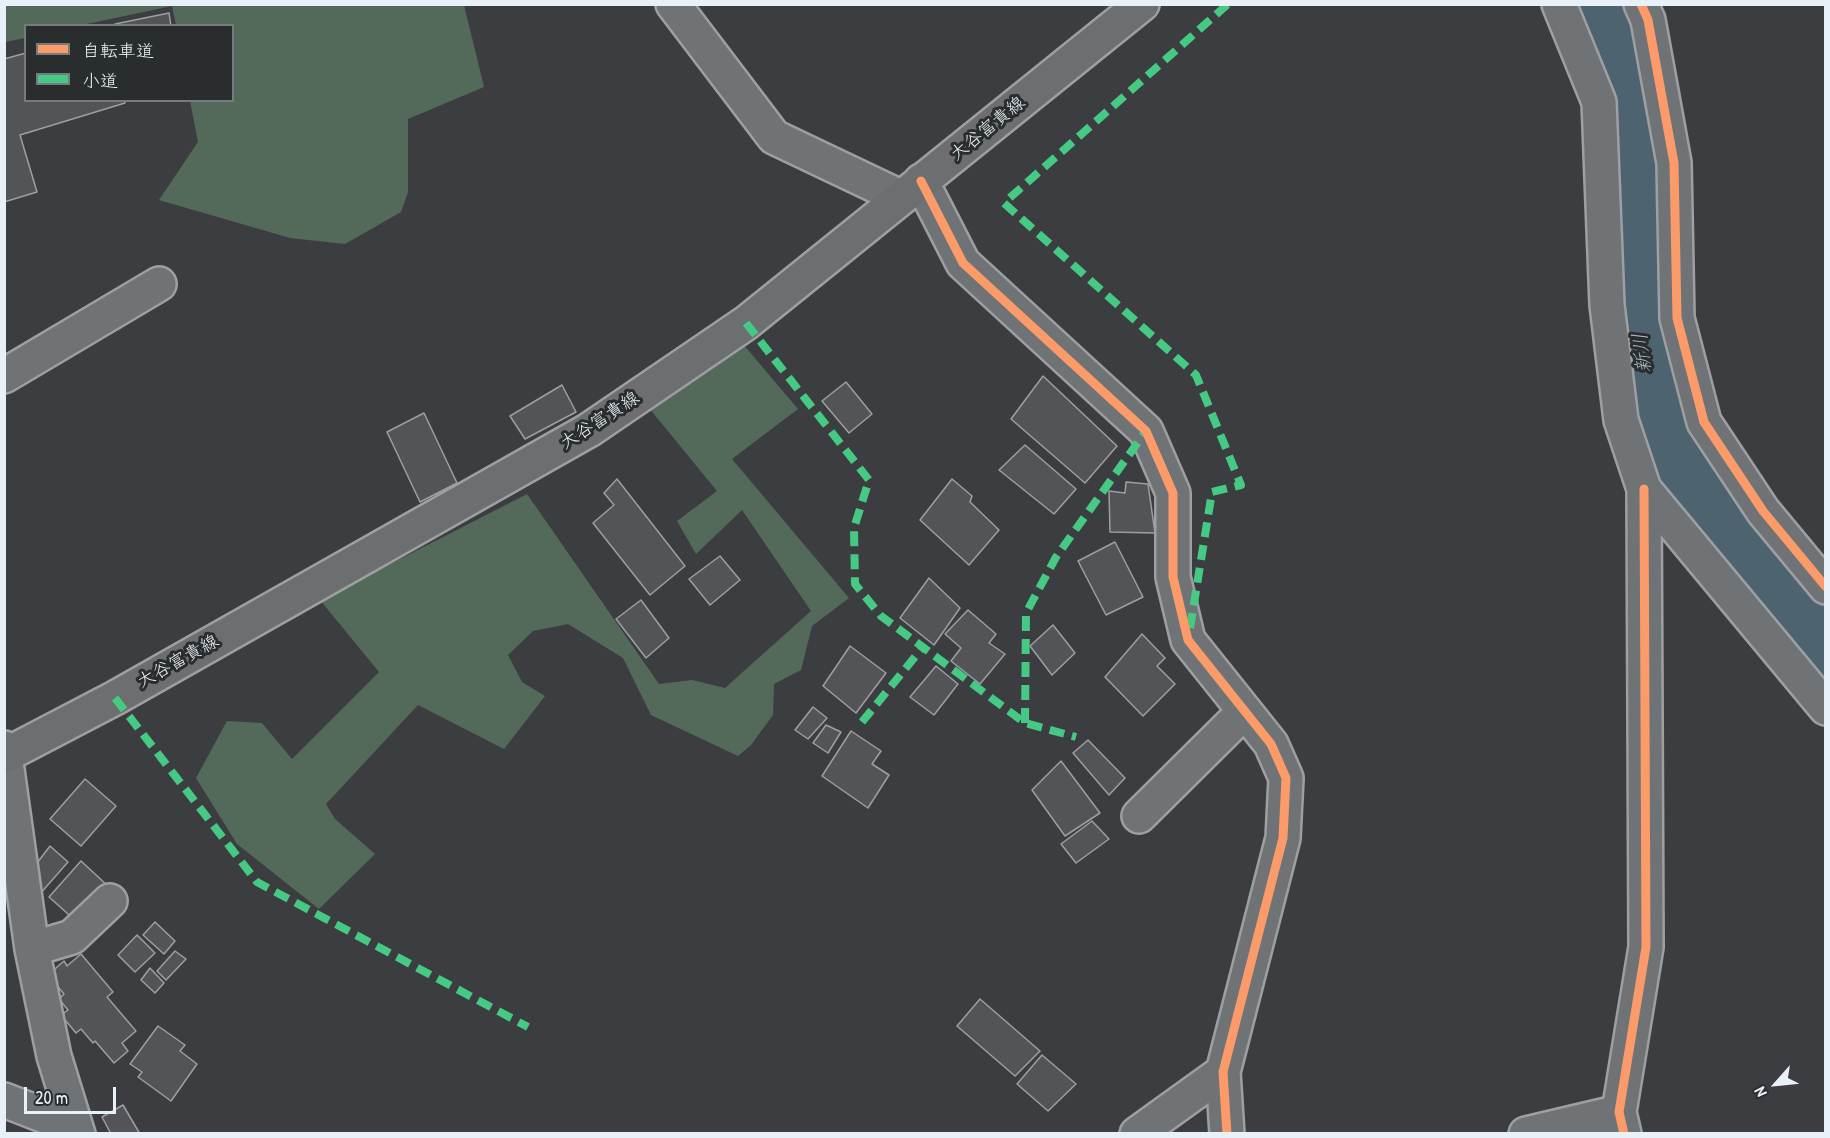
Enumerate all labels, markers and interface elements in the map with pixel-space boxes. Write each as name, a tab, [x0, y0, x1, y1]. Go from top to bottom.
legend	[24, 24, 234, 102]
text: 自転車道	[82, 38, 154, 63]
text: 小道	[82, 68, 118, 93]
street label: 大谷富貴線	[946, 92, 1030, 166]
water label: 新川	[1629, 332, 1657, 374]
street label: 大谷富貴線	[556, 387, 644, 455]
street label: 大谷富貴線	[133, 631, 223, 693]
north arrow	[1746, 1054, 1806, 1114]
scale bar	[27, 1075, 118, 1113]
text: N	[1748, 1083, 1772, 1101]
text: 20 m	[35, 1085, 68, 1110]

